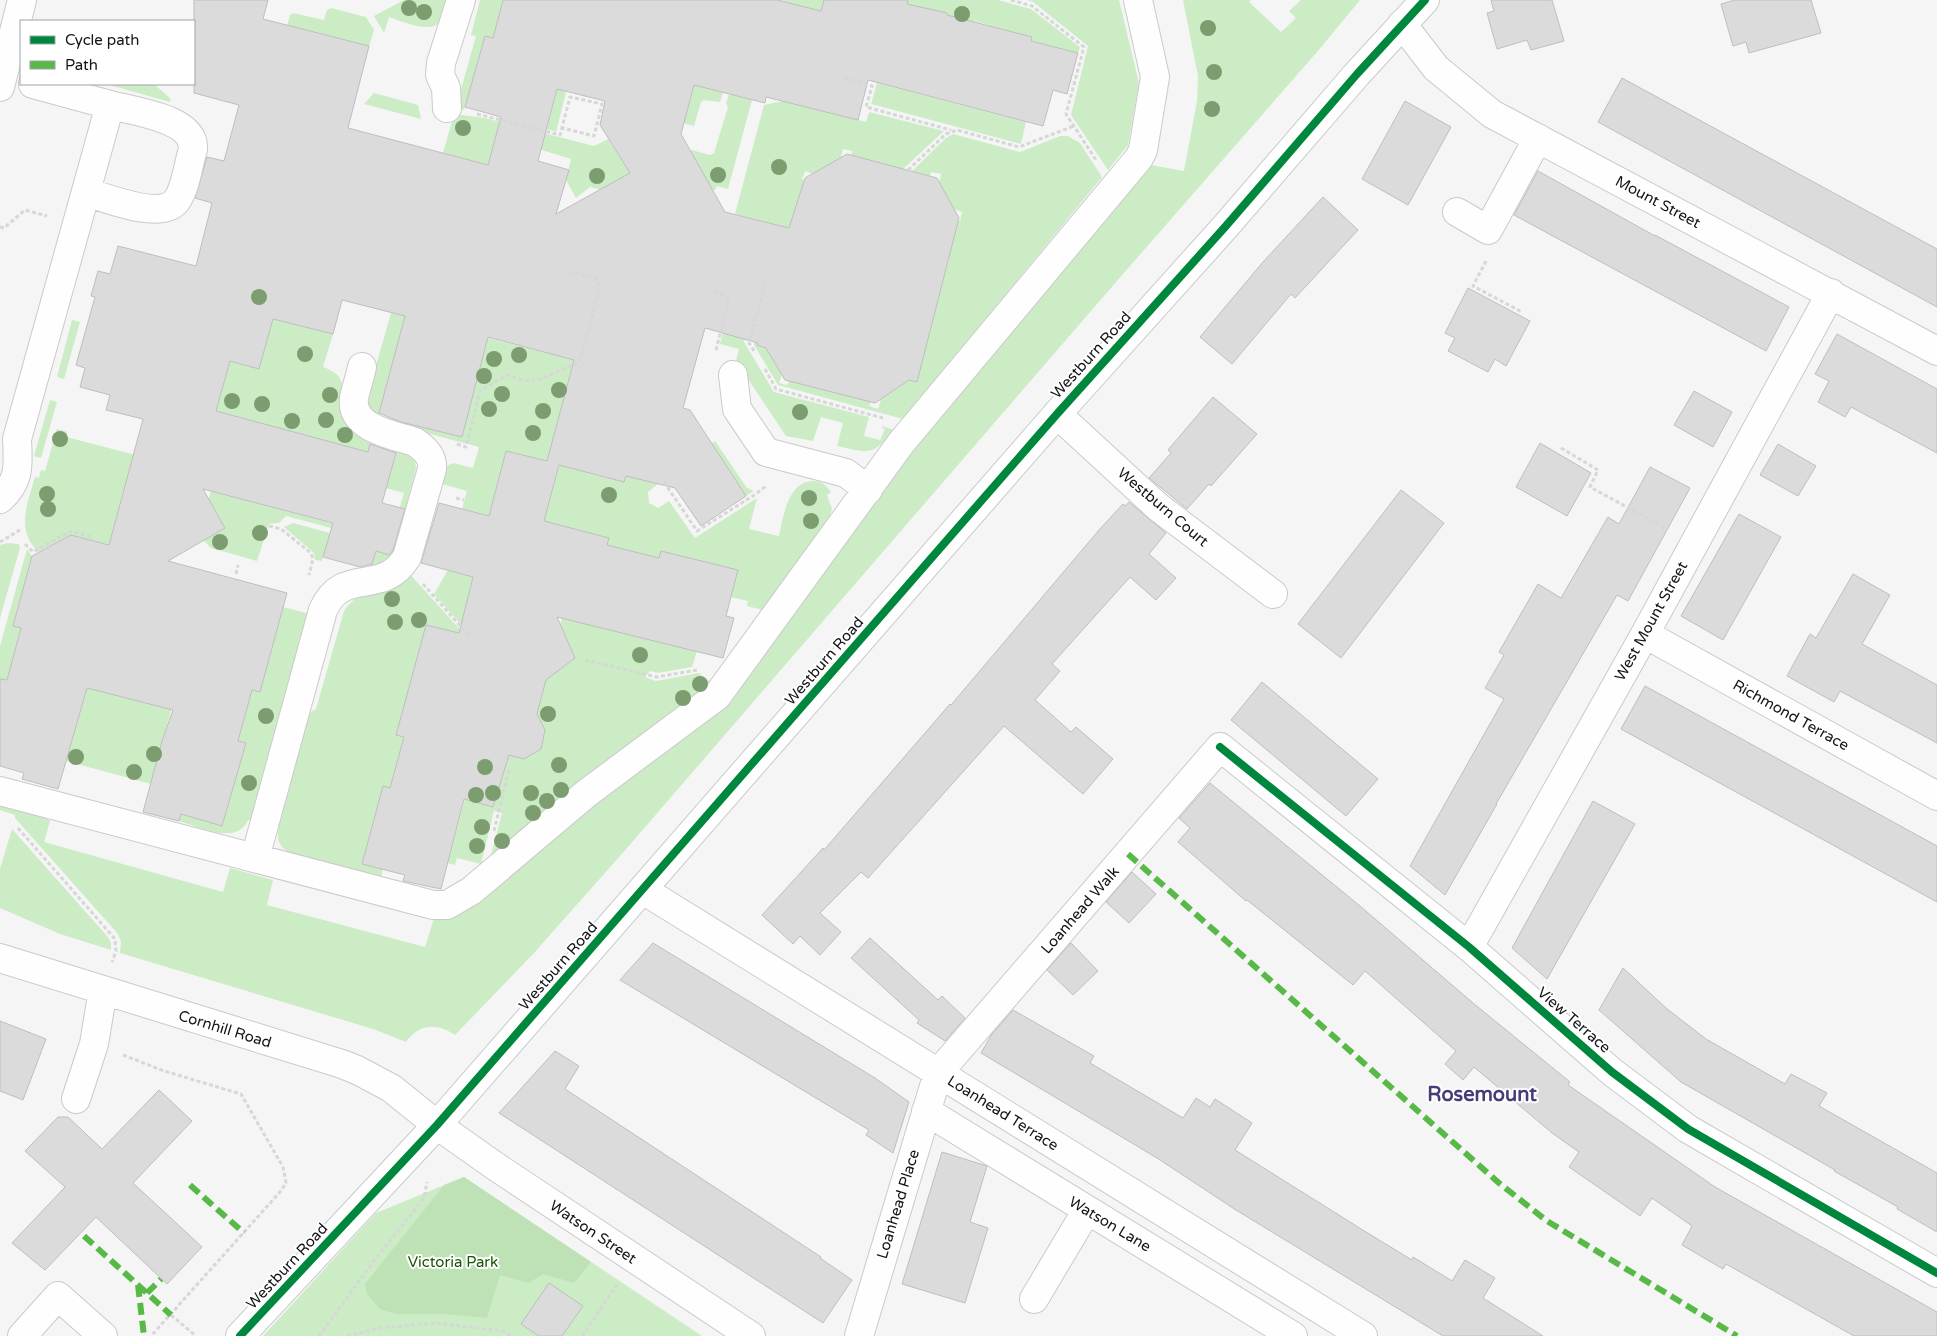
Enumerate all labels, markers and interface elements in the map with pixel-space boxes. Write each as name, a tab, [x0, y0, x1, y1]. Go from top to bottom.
legend	[20, 20, 195, 85]
text: Cycle path	[65, 31, 139, 49]
text: Path	[65, 56, 98, 74]
street label: Mount Street	[1612, 172, 1704, 232]
street label: Westburn Road	[1047, 308, 1135, 402]
street label: Westburn Court	[1114, 464, 1212, 550]
street label: West Mount Street	[1611, 558, 1691, 684]
street label: Westburn Road	[781, 613, 867, 709]
street label: Richmond Terrace	[1730, 676, 1852, 754]
street label: Loanhead Walk	[1037, 863, 1123, 957]
street label: Westburn Road	[515, 918, 601, 1014]
street label: View Terrace	[1534, 983, 1614, 1057]
street label: Cornhill Road	[176, 1006, 274, 1052]
street label: Loanhead Terrace	[944, 1072, 1062, 1154]
district label: Rosemount	[1427, 1083, 1537, 1107]
street label: Loanhead Place	[873, 1147, 923, 1261]
street label: Watson Lane	[1066, 1192, 1154, 1256]
street label: Watson Street	[546, 1196, 640, 1268]
street label: Westburn Road	[243, 1219, 331, 1313]
park label: Victoria Park	[408, 1253, 498, 1271]

